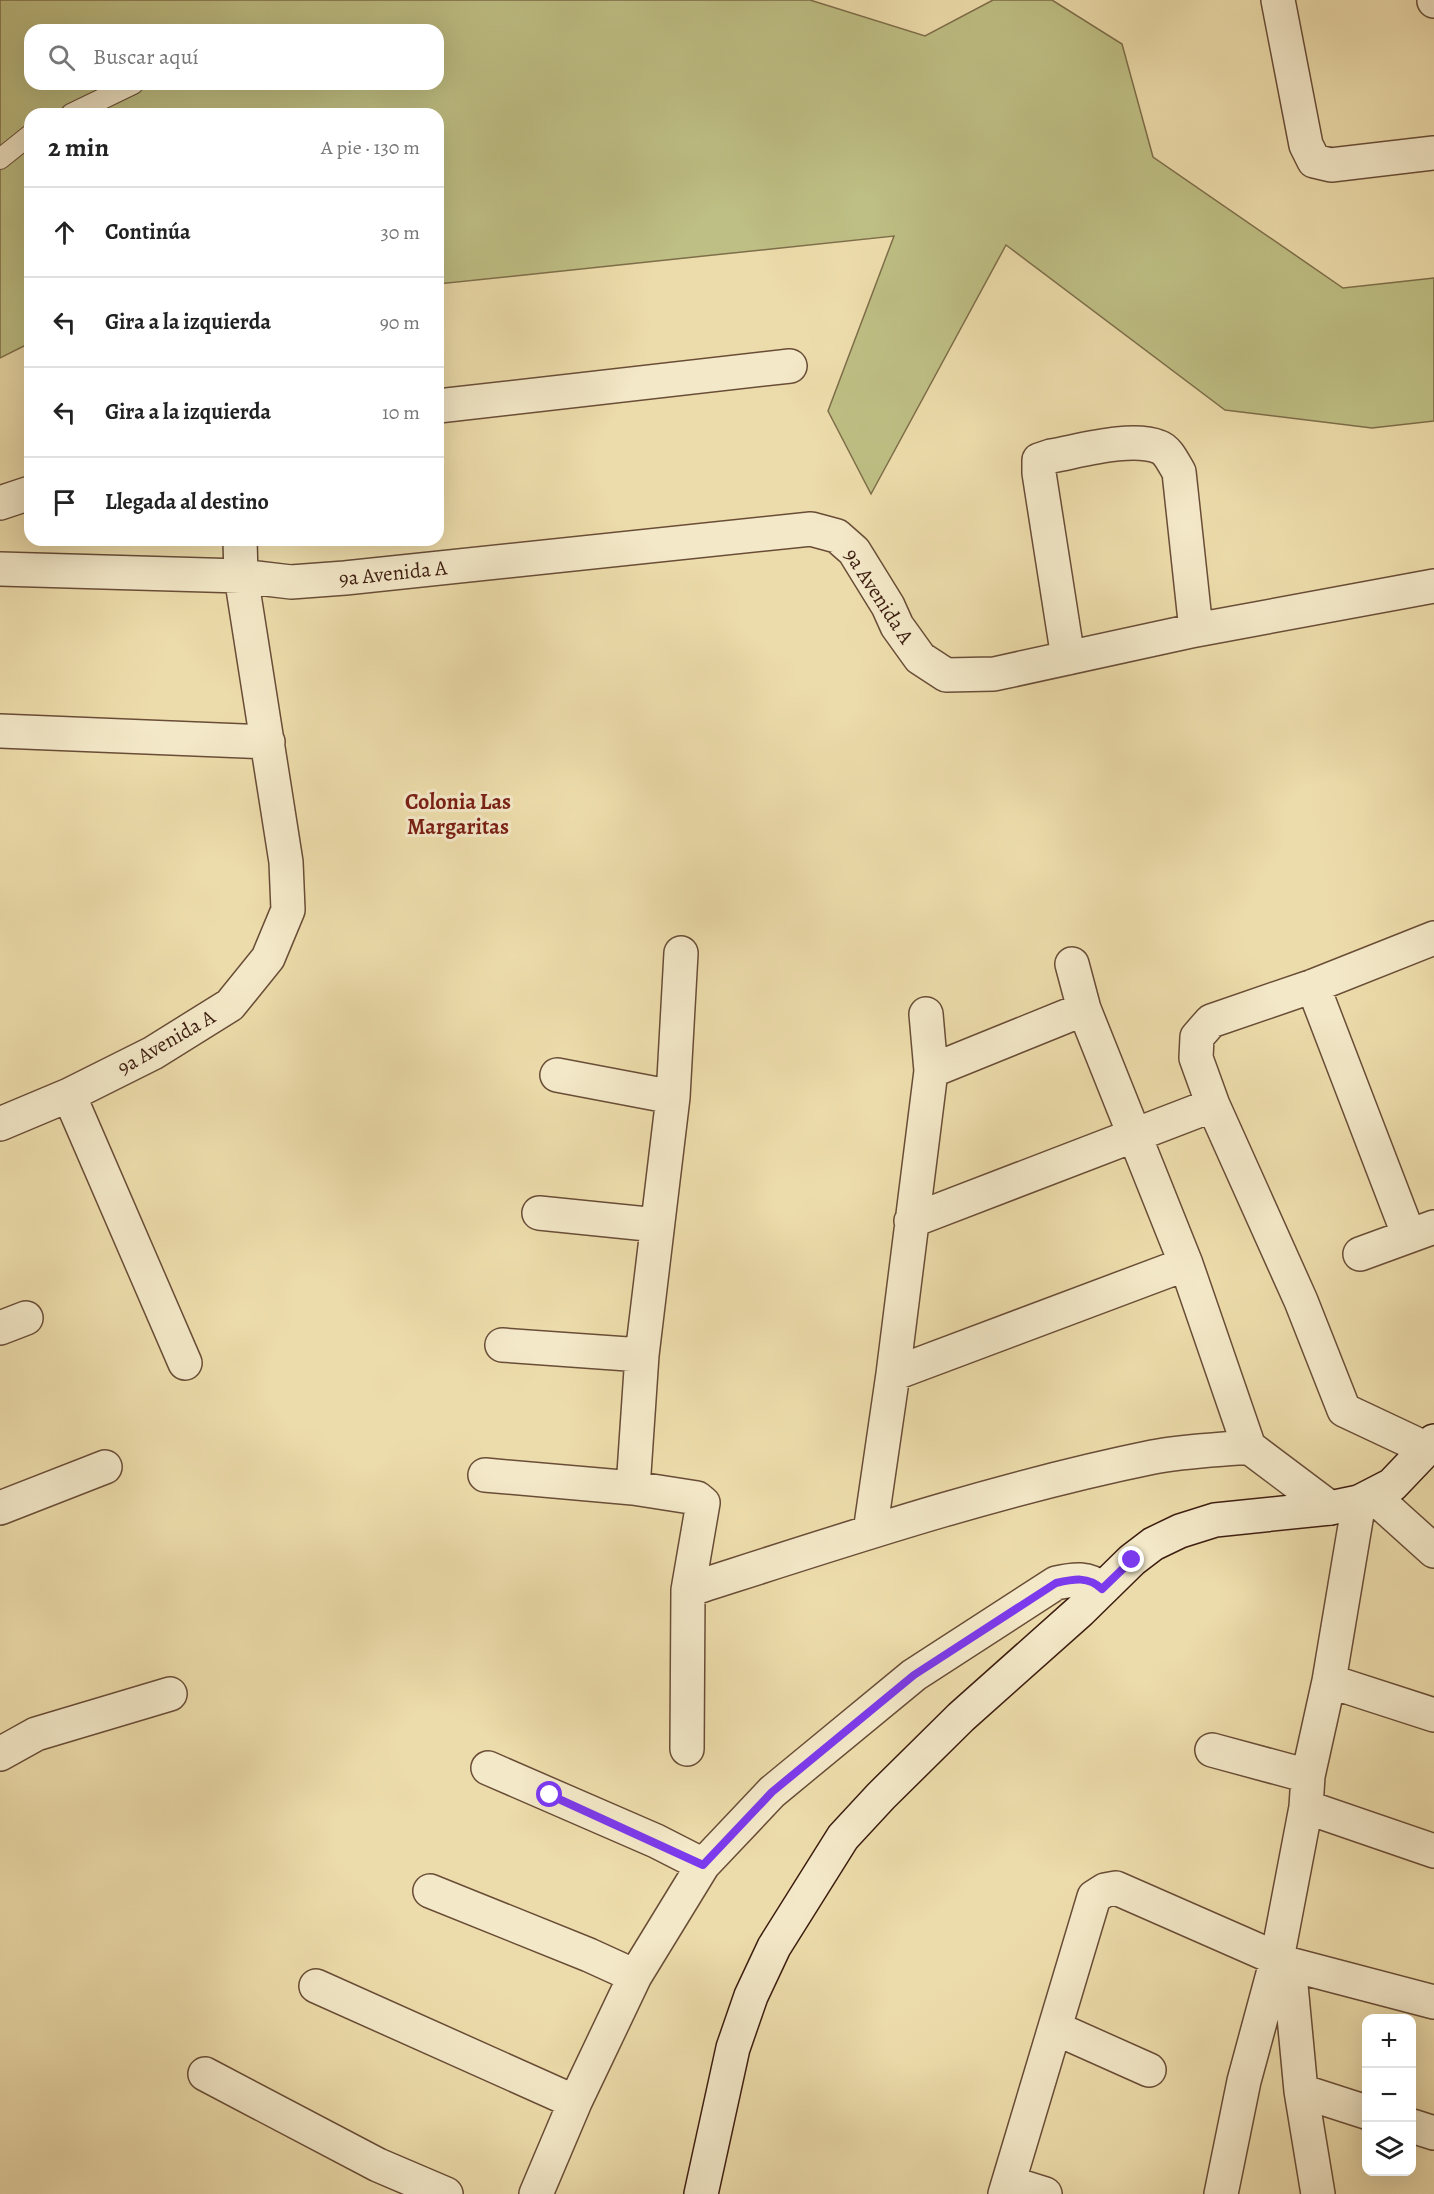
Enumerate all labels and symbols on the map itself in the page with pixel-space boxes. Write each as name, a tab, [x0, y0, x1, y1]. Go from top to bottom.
street label: 9a Avenida A	[838, 543, 921, 650]
street label: 9a Avenida A	[337, 553, 449, 593]
district label: Colonia Las Margaritas	[405, 787, 511, 842]
street label: 9a Avenida A	[112, 1002, 221, 1081]
route end	[1118, 1546, 1144, 1572]
route start	[536, 1781, 562, 1807]

